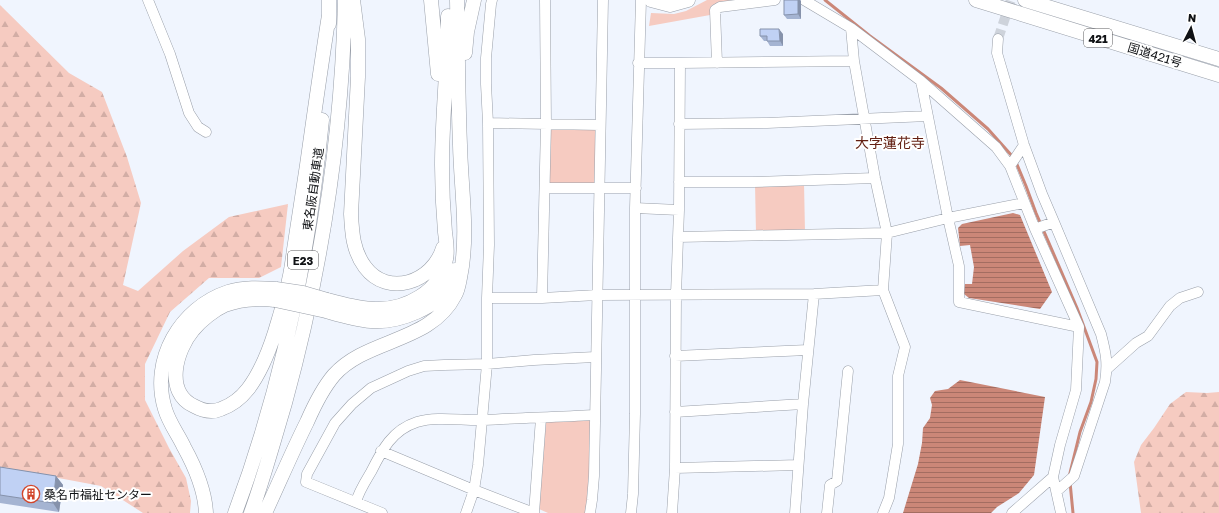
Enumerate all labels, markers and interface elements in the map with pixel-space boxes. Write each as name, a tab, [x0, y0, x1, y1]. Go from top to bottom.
north arrow	[1171, 8, 1211, 48]
text: N	[1187, 11, 1197, 24]
road number: 421	[1084, 29, 1112, 47]
street label: 国道421号	[1126, 40, 1184, 70]
district label: 大字蓮花寺	[855, 134, 925, 151]
street label: 東名阪自動車道	[300, 146, 326, 232]
road number: E23	[288, 251, 318, 269]
building icon: 桑名市福祉センター	[21, 484, 41, 504]
place label: 桑名市福祉センター	[44, 487, 152, 502]

